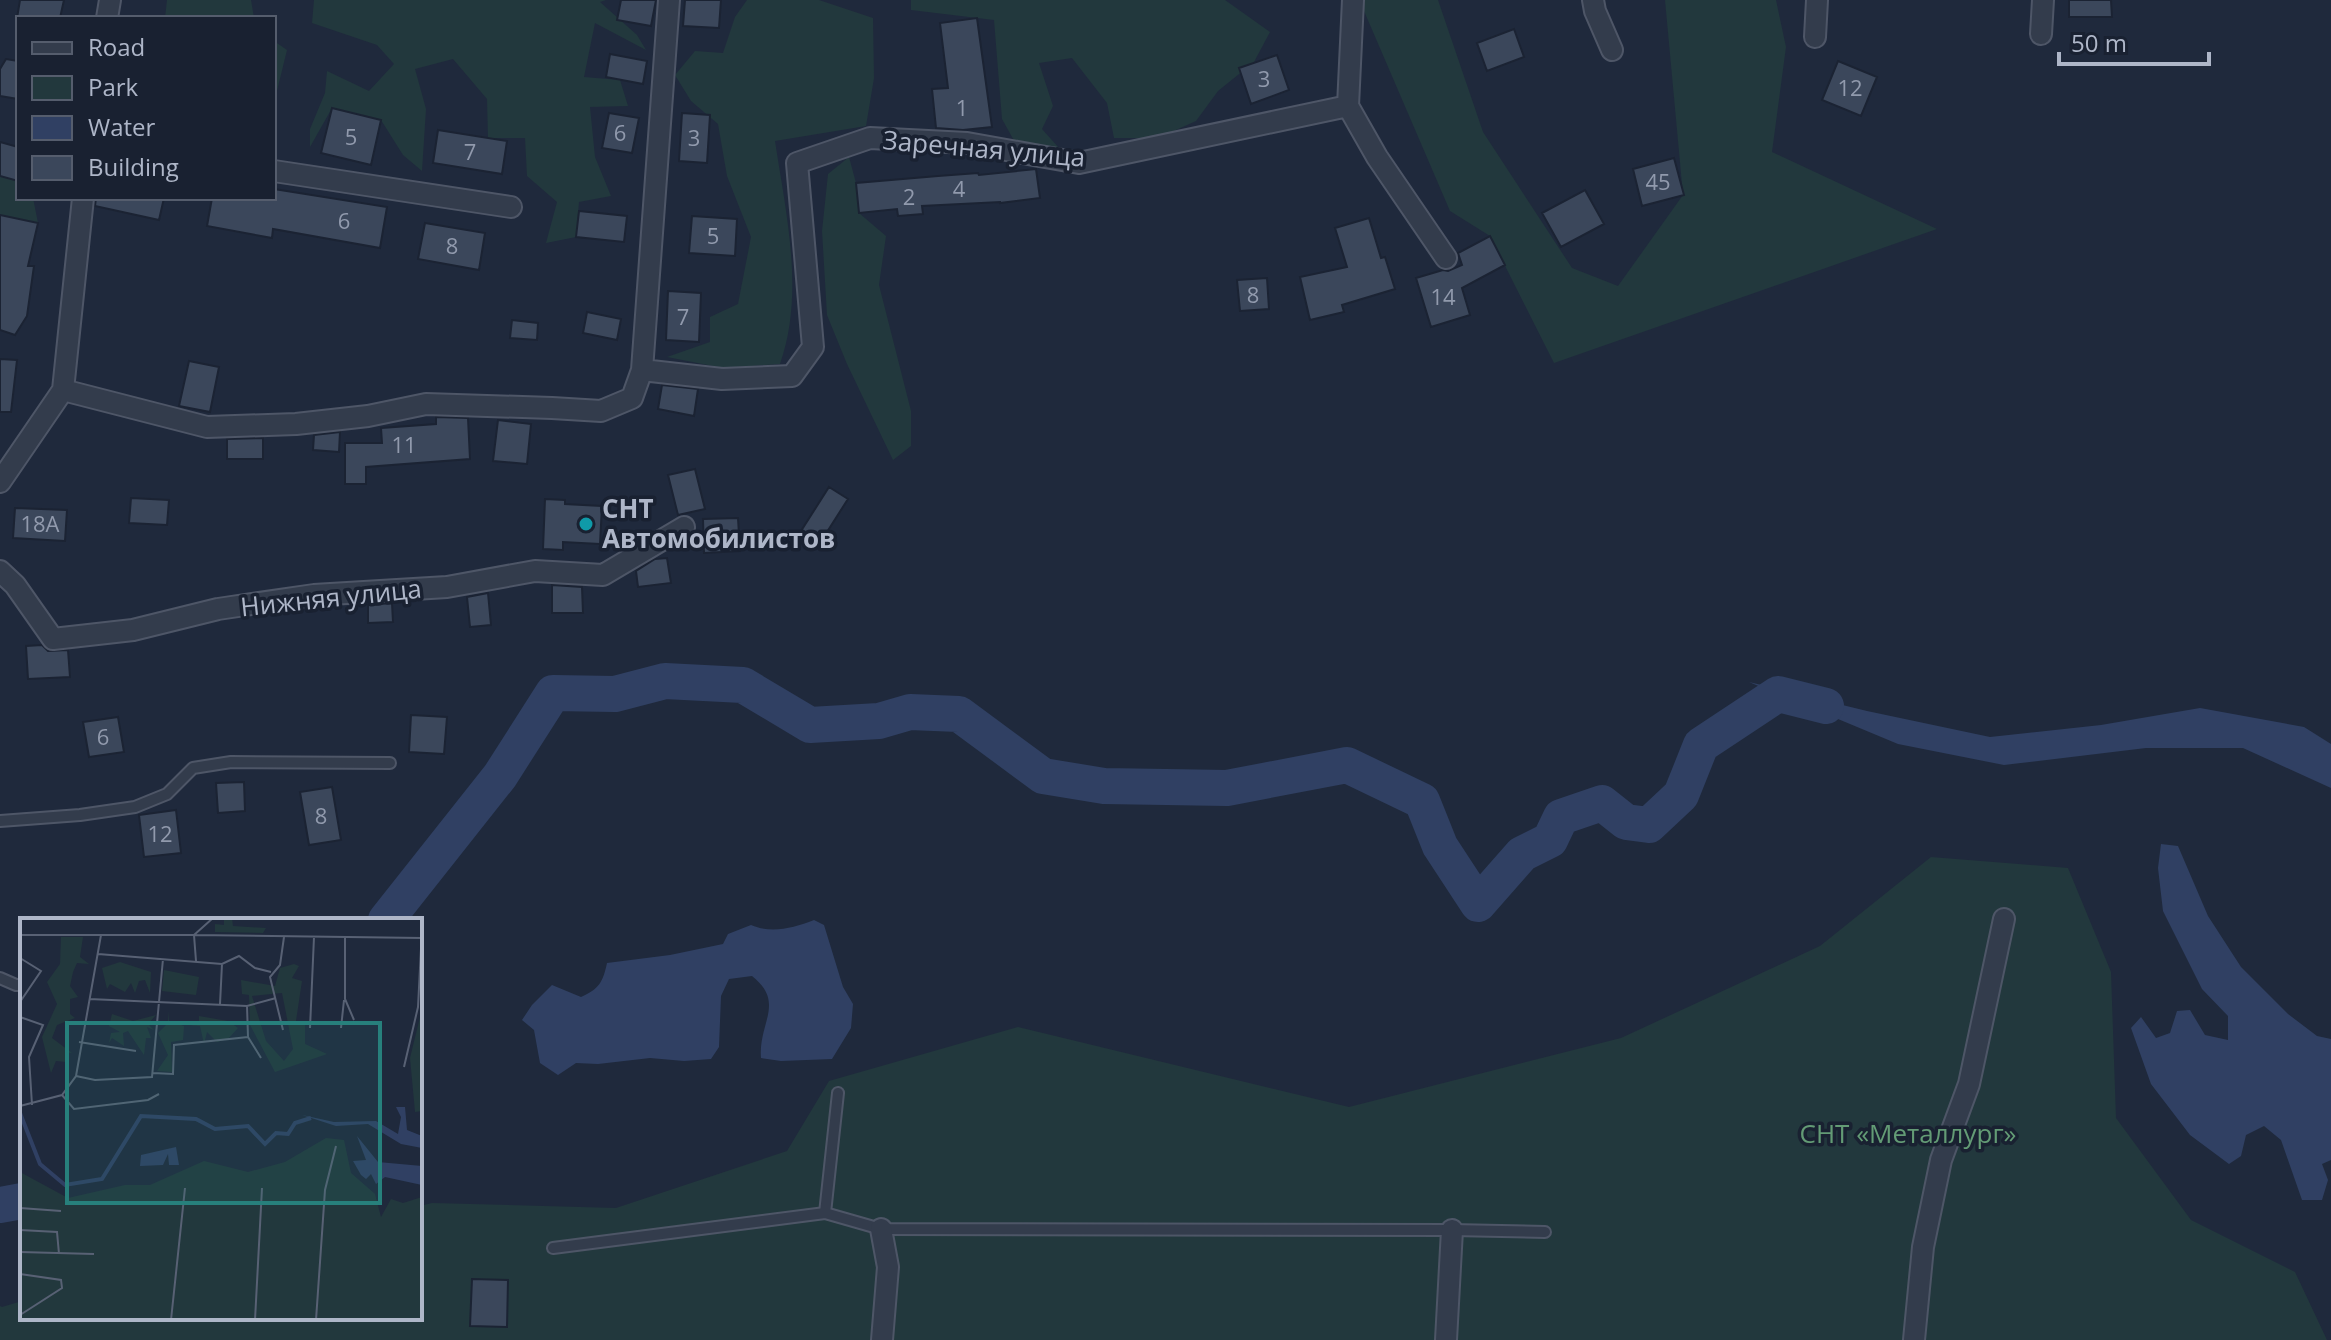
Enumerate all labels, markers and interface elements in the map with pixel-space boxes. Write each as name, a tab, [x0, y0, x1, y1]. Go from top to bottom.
legend	[16, 16, 276, 200]
scale bar	[2059, 16, 2209, 66]
text: 50 m	[2071, 26, 2127, 59]
text: Road	[88, 30, 145, 63]
house number: 3	[1258, 63, 1270, 93]
text: Park	[88, 70, 139, 103]
house number: 12	[1837, 72, 1863, 102]
house number: 1	[956, 92, 968, 122]
text: Water	[88, 110, 156, 143]
house number: 6	[614, 117, 626, 147]
house number: 5	[345, 121, 357, 151]
street label: Заречная улица	[881, 121, 1087, 175]
house number: 3	[688, 122, 700, 152]
house number: 7	[464, 136, 476, 166]
text: Building	[88, 150, 179, 183]
house number: 45	[1645, 166, 1671, 196]
house number: 4	[953, 173, 966, 203]
house number: 2	[903, 181, 915, 211]
house number: 6	[338, 205, 350, 235]
house number: 5	[707, 220, 719, 250]
house number: 8	[446, 230, 458, 260]
house number: 8	[1247, 279, 1259, 309]
house number: 14	[1430, 281, 1456, 311]
house number: 7	[677, 301, 689, 331]
house number: 11	[391, 429, 417, 459]
place label: СНТ Автомобилистов	[602, 490, 835, 556]
house number: 18А	[20, 508, 60, 538]
marker: СНТ Автомобилистов	[577, 515, 595, 533]
street label: Нижняя улица	[239, 570, 423, 624]
house number: 6	[97, 721, 109, 751]
house number: 8	[315, 800, 327, 830]
house number: 12	[147, 818, 173, 848]
inset map	[20, 918, 422, 1320]
park label: СНТ «Металлург»	[1800, 1115, 2016, 1151]

